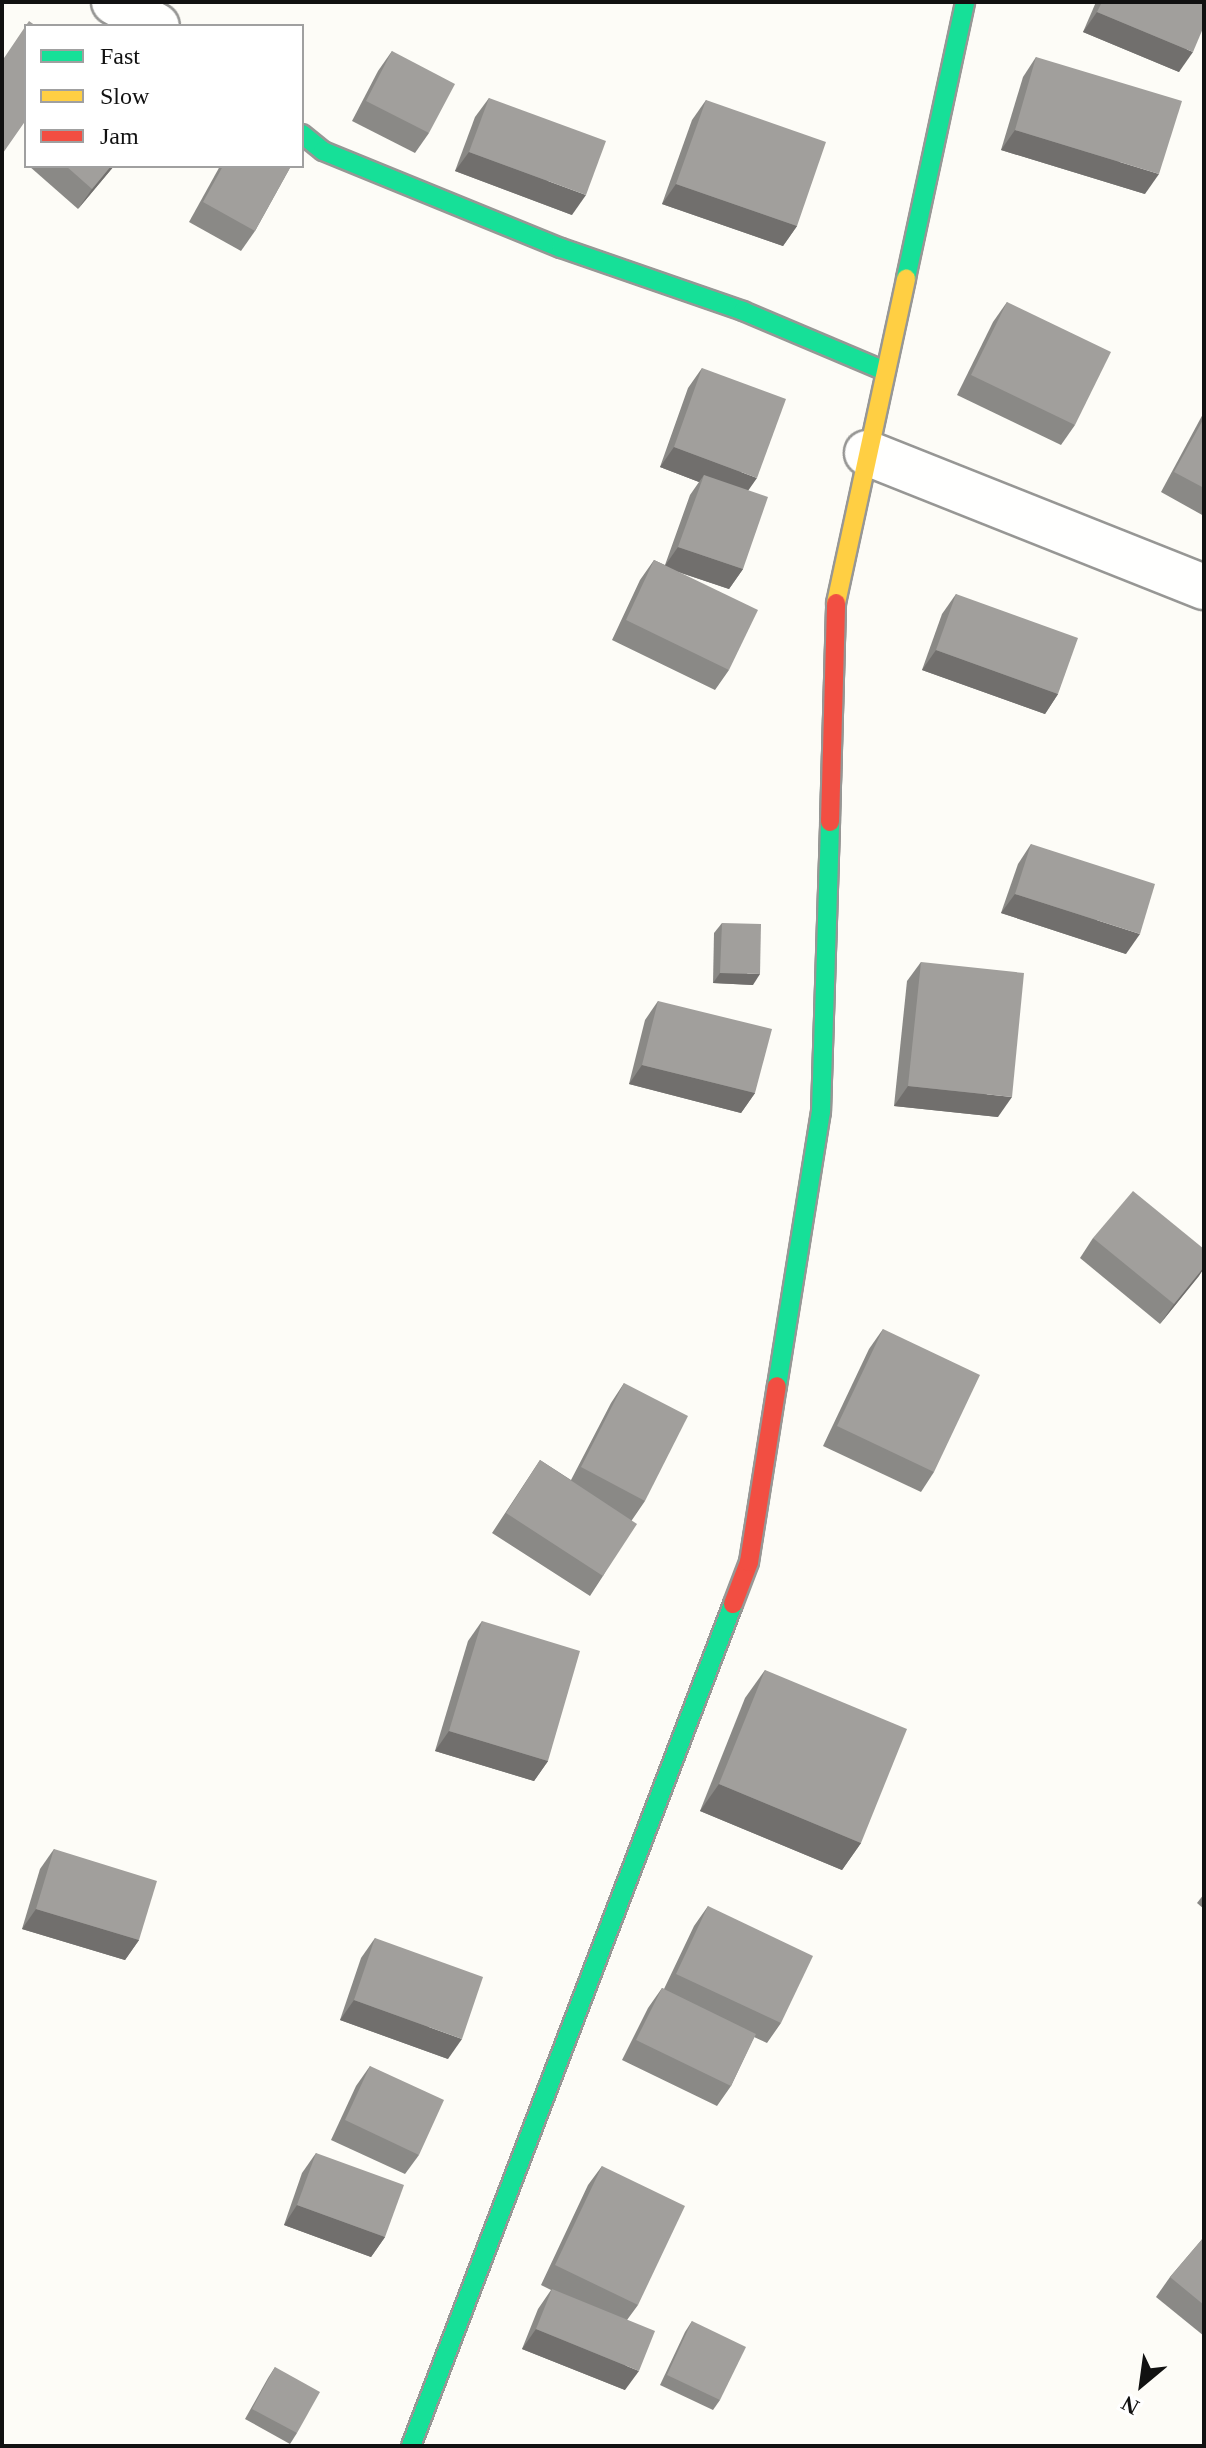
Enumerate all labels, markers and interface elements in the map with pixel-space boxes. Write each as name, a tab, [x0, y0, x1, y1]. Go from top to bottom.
legend	[24, 24, 304, 168]
text: Fast	[100, 43, 140, 69]
text: Slow	[100, 83, 149, 109]
text: Jam	[100, 123, 139, 149]
north arrow	[1102, 2344, 1182, 2424]
text: N	[1117, 2391, 1143, 2420]

